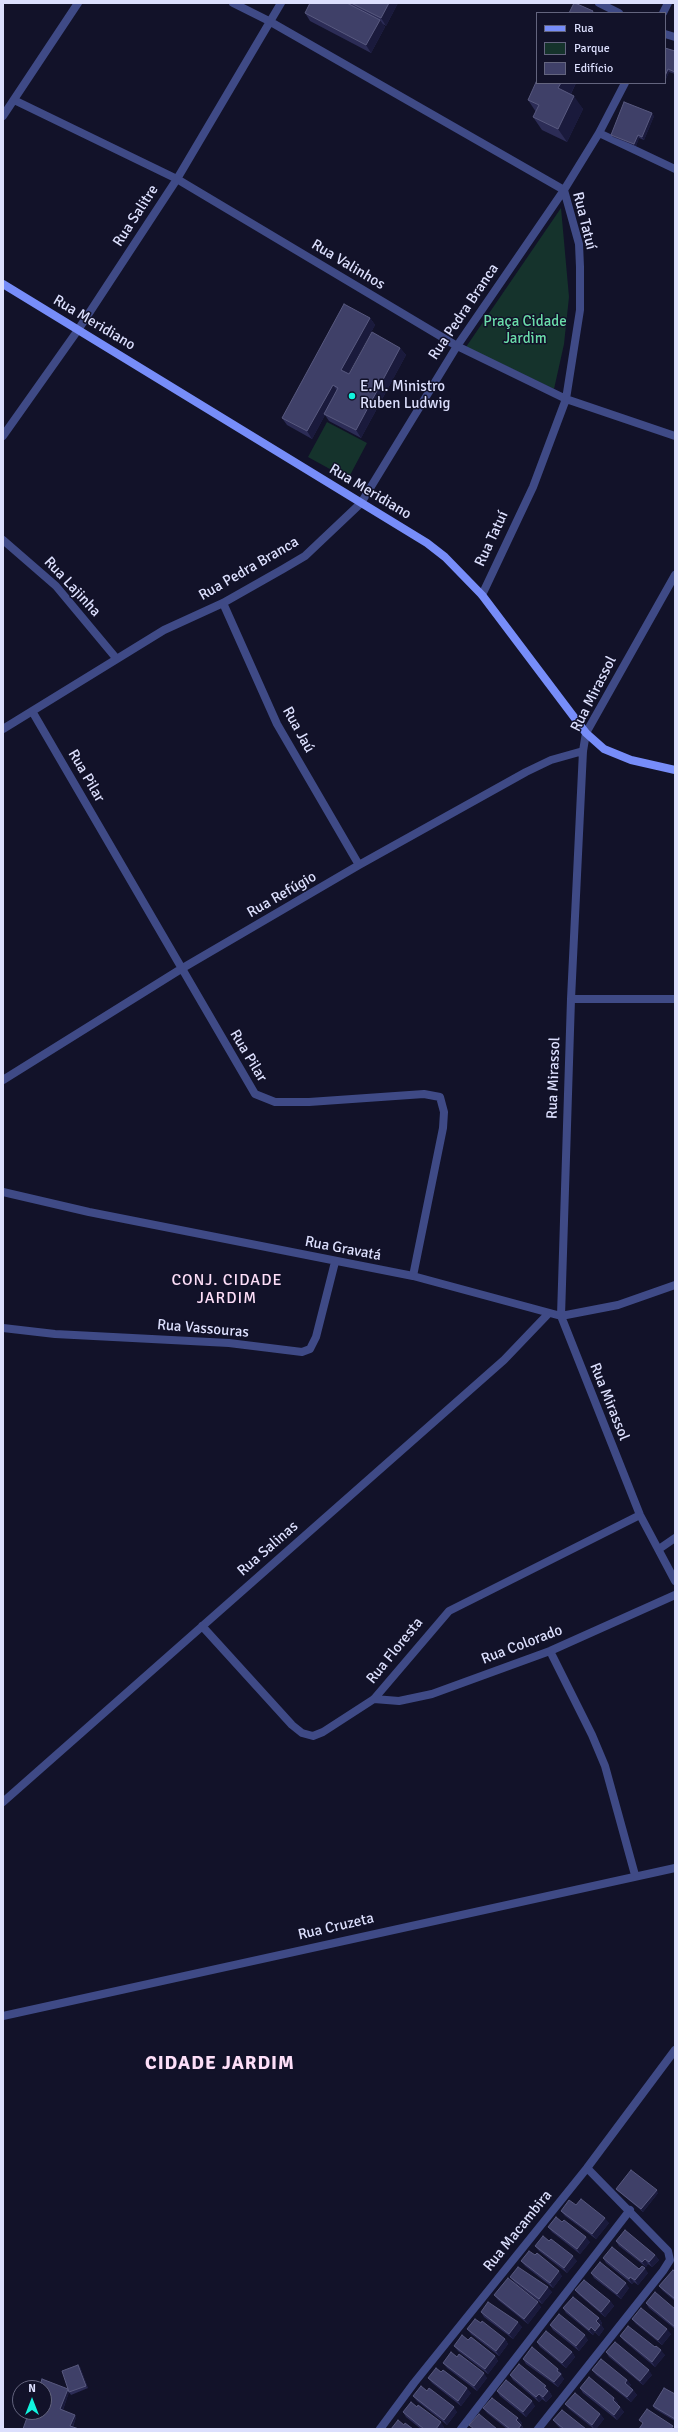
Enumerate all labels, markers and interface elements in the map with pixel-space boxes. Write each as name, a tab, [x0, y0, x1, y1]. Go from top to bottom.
legend	[536, 12, 666, 84]
text: Rua	[574, 21, 594, 36]
text: Parque	[574, 41, 610, 56]
text: Edifício	[574, 61, 613, 76]
street label: Rua Salitre	[109, 182, 163, 250]
street label: Rua Tatuí	[568, 190, 600, 252]
street label: Rua Valinhos	[308, 236, 388, 294]
street label: Rua Pedra Branca	[425, 260, 503, 364]
street label: Rua Meridiano	[50, 291, 138, 355]
park label: Praça Cidade Jardim	[483, 313, 567, 348]
place label: E.M. Ministro Ruben Ludwig	[360, 378, 450, 413]
marker: E.M. Ministro Ruben Ludwig	[347, 391, 357, 401]
street label: Rua Meridiano	[326, 460, 414, 524]
street label: Rua Tatuí	[471, 508, 513, 570]
street label: Rua Pedra Branca	[196, 533, 302, 605]
street label: Rua Lajinha	[40, 553, 104, 621]
street label: Rua Mirassol	[567, 653, 621, 735]
street label: Rua Jaú	[278, 704, 318, 756]
street label: Rua Pilar	[64, 746, 108, 806]
street label: Rua Refúgio	[244, 868, 320, 922]
street label: Rua Pilar	[225, 1027, 271, 1085]
street label: Rua Mirassol	[544, 1037, 564, 1119]
street label: Rua Gravatá	[303, 1233, 383, 1265]
district label: CONJ. CIDADE JARDIM	[171, 1271, 283, 1309]
street label: Rua Vassouras	[156, 1316, 250, 1342]
street label: Rua Mirassol	[585, 1360, 633, 1444]
street label: Rua Salinas	[234, 1518, 302, 1580]
street label: Rua Floresta	[363, 1614, 427, 1688]
street label: Rua Colorado	[479, 1621, 565, 1669]
street label: Rua Cruzeta	[296, 1910, 376, 1944]
district label: CIDADE JARDIM	[145, 2053, 295, 2075]
street label: Rua Macambira	[480, 2187, 556, 2275]
north arrow	[12, 2380, 52, 2420]
text: N	[28, 2382, 36, 2395]

